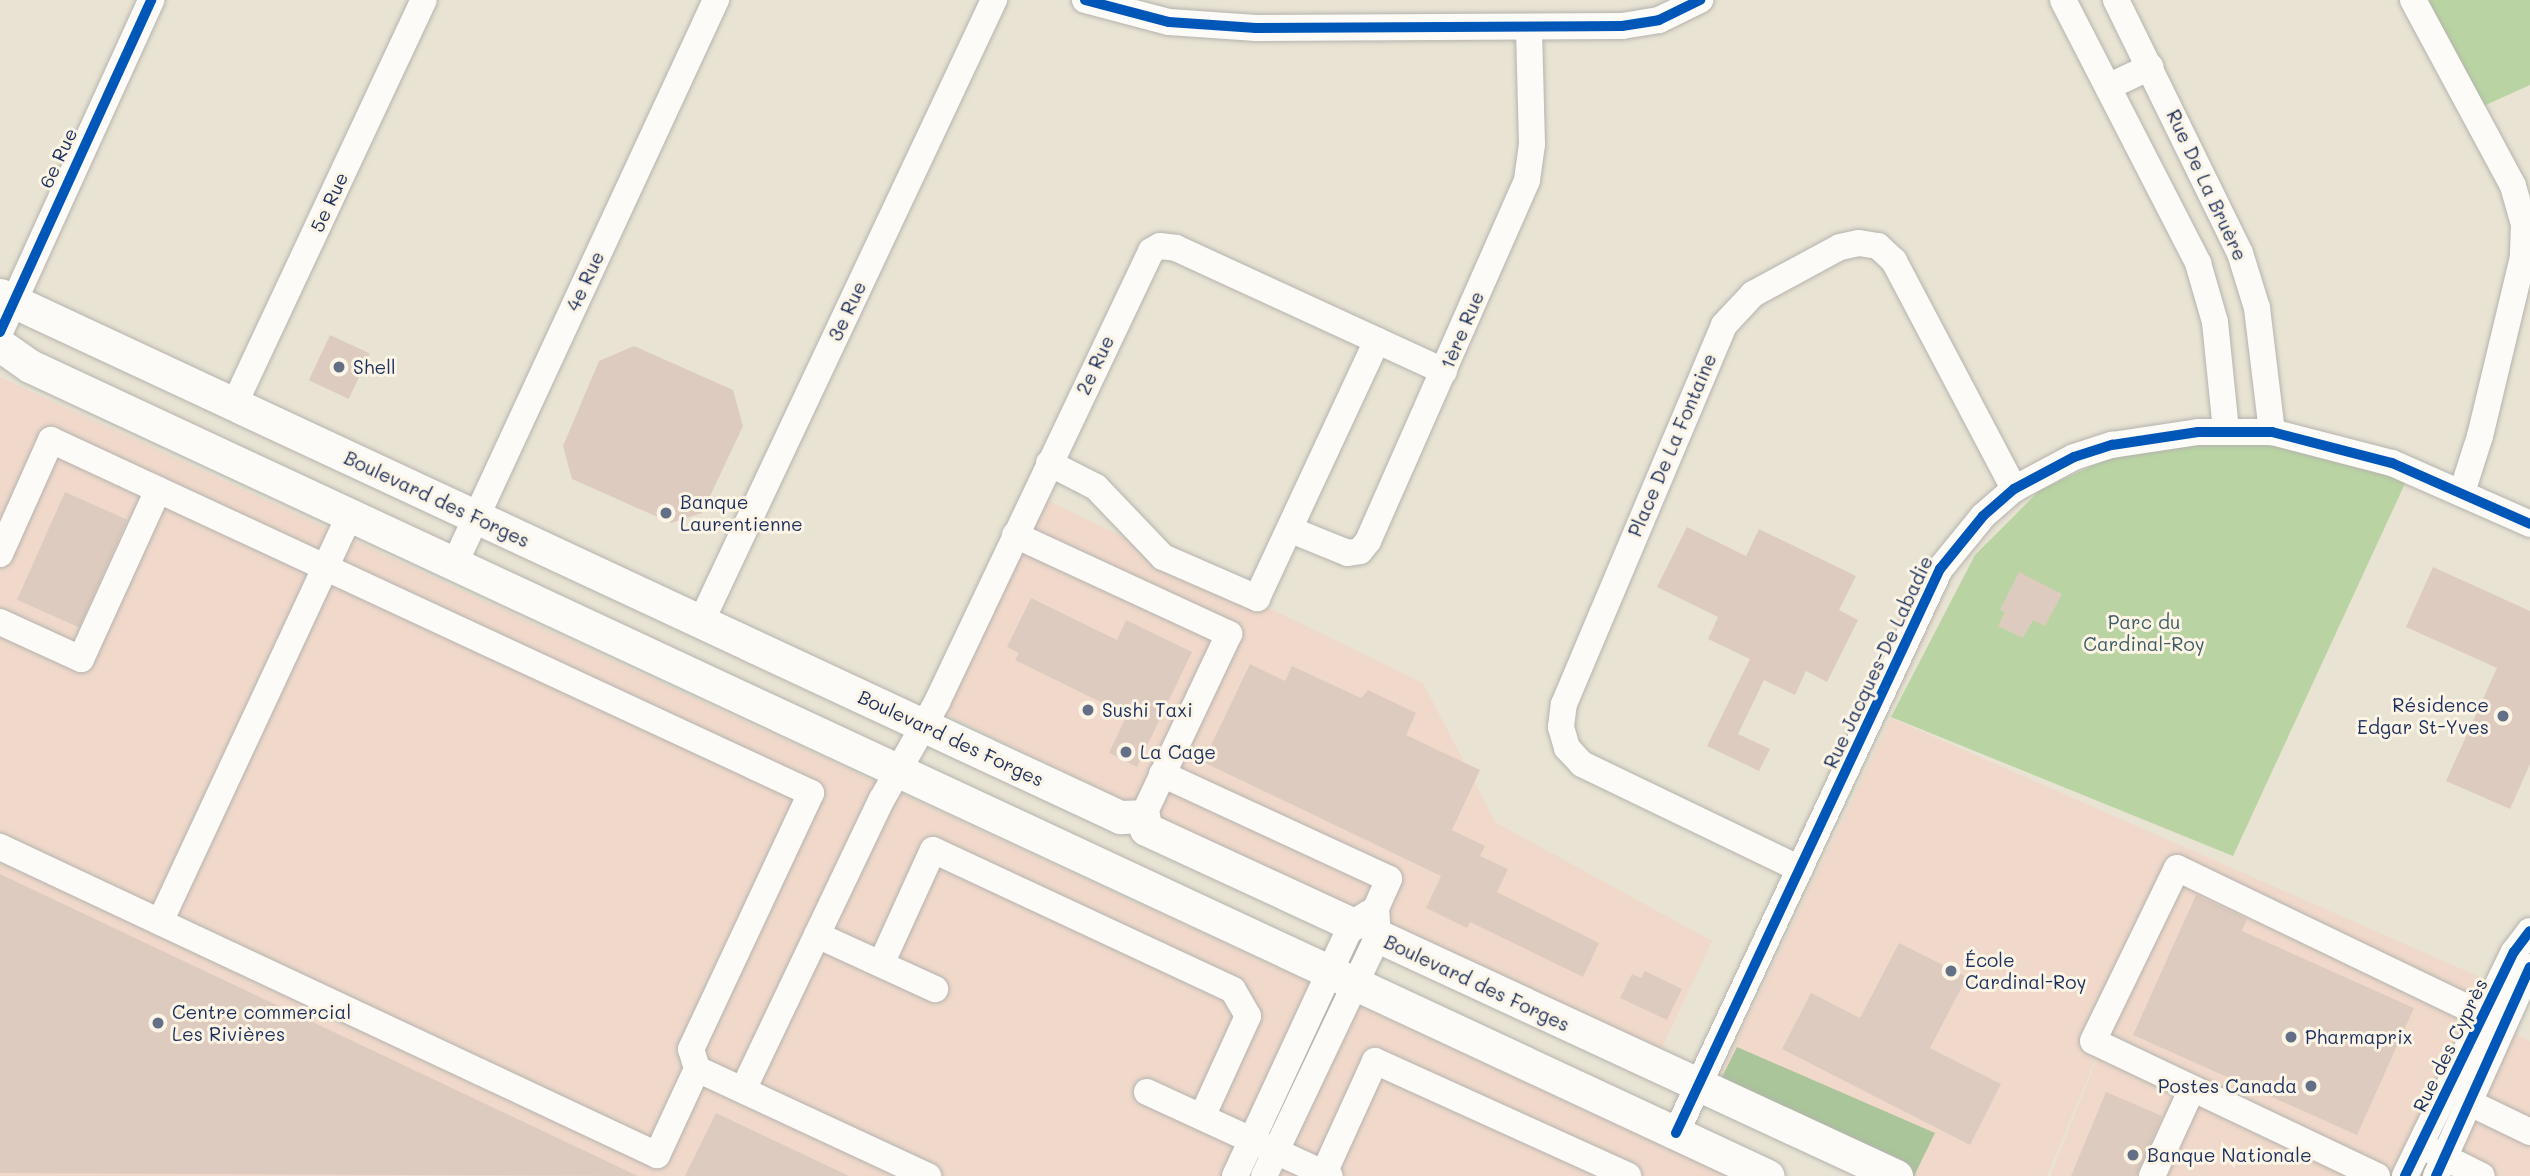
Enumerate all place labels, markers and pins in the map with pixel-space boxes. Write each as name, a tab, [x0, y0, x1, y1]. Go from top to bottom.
place label: Shell	[353, 356, 396, 378]
marker: Shell	[331, 359, 347, 375]
place label: Banque Laurentienne	[680, 491, 803, 535]
marker: Banque Laurentienne	[658, 505, 674, 521]
place label: Résidence Edgar St-Yves	[2357, 694, 2489, 738]
place label: Sushi Taxi	[1102, 699, 1193, 721]
marker: Sushi Taxi	[1080, 702, 1096, 718]
marker: Résidence Edgar St-Yves	[2495, 708, 2511, 724]
place label: La Cage	[1140, 741, 1216, 763]
marker: La Cage	[1118, 744, 1134, 760]
place label: École Cardinal-Roy	[1965, 949, 2086, 993]
marker: École Cardinal-Roy	[1943, 963, 1959, 979]
place label: Centre commercial Les Rivières	[172, 1001, 351, 1045]
marker: Centre commercial Les Rivières	[150, 1015, 166, 1031]
place label: Pharmaprix	[2305, 1026, 2412, 1048]
marker: Pharmaprix	[2283, 1029, 2299, 1045]
place label: Postes Canada	[2158, 1075, 2297, 1097]
marker: Postes Canada	[2303, 1078, 2319, 1094]
place label: Banque Nationale	[2147, 1144, 2312, 1166]
marker: Banque Nationale	[2125, 1147, 2141, 1163]

